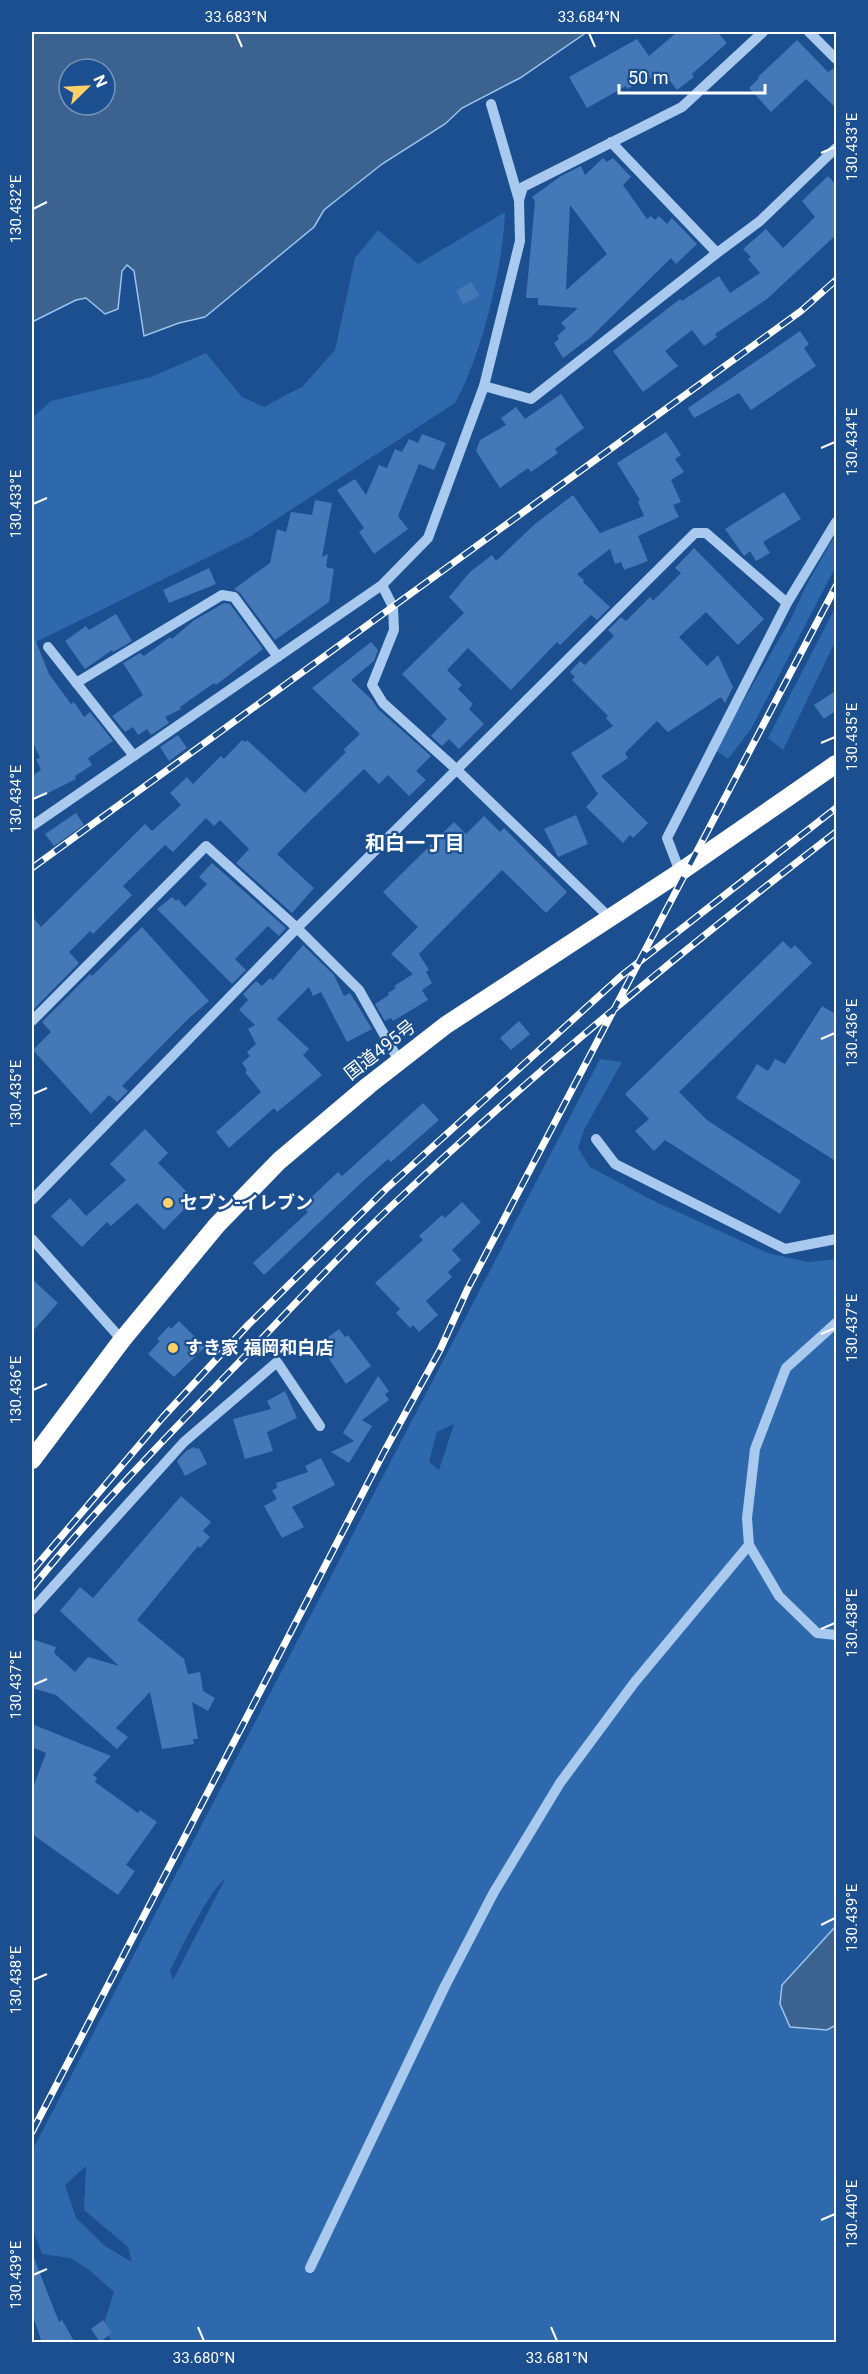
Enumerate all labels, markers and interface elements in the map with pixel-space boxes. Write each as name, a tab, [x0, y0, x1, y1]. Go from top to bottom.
text: 33.683°N	[205, 8, 267, 26]
text: 33.684°N	[558, 8, 620, 26]
north arrow	[57, 57, 117, 117]
scale bar	[619, 57, 764, 95]
text: 50 m	[628, 67, 668, 88]
text: N	[89, 72, 111, 90]
text: 130.433°E	[843, 112, 861, 181]
text: 130.432°E	[7, 174, 25, 243]
text: 130.434°E	[843, 407, 861, 476]
text: 130.433°E	[7, 469, 25, 538]
text: 130.435°E	[843, 702, 861, 771]
text: 130.434°E	[7, 764, 25, 833]
district label: 和白一丁目	[365, 831, 465, 855]
text: 130.436°E	[843, 998, 861, 1067]
street label: 国道495号	[340, 1015, 419, 1084]
text: 130.435°E	[7, 1059, 25, 1128]
place label: セブン-イレブン	[180, 1192, 313, 1213]
marker: セブン-イレブン	[161, 1196, 175, 1210]
text: 130.437°E	[843, 1293, 861, 1362]
place label: すき家 福岡和白店	[185, 1337, 333, 1358]
marker: すき家 福岡和白店	[166, 1341, 180, 1355]
text: 130.436°E	[7, 1355, 25, 1424]
text: 130.438°E	[843, 1588, 861, 1657]
text: 130.437°E	[7, 1650, 25, 1719]
text: 130.439°E	[843, 1883, 861, 1952]
text: 130.438°E	[7, 1945, 25, 2014]
text: 130.440°E	[843, 2179, 861, 2248]
text: 130.439°E	[7, 2240, 25, 2309]
text: 33.680°N	[173, 2349, 235, 2367]
text: 33.681°N	[526, 2349, 588, 2367]

